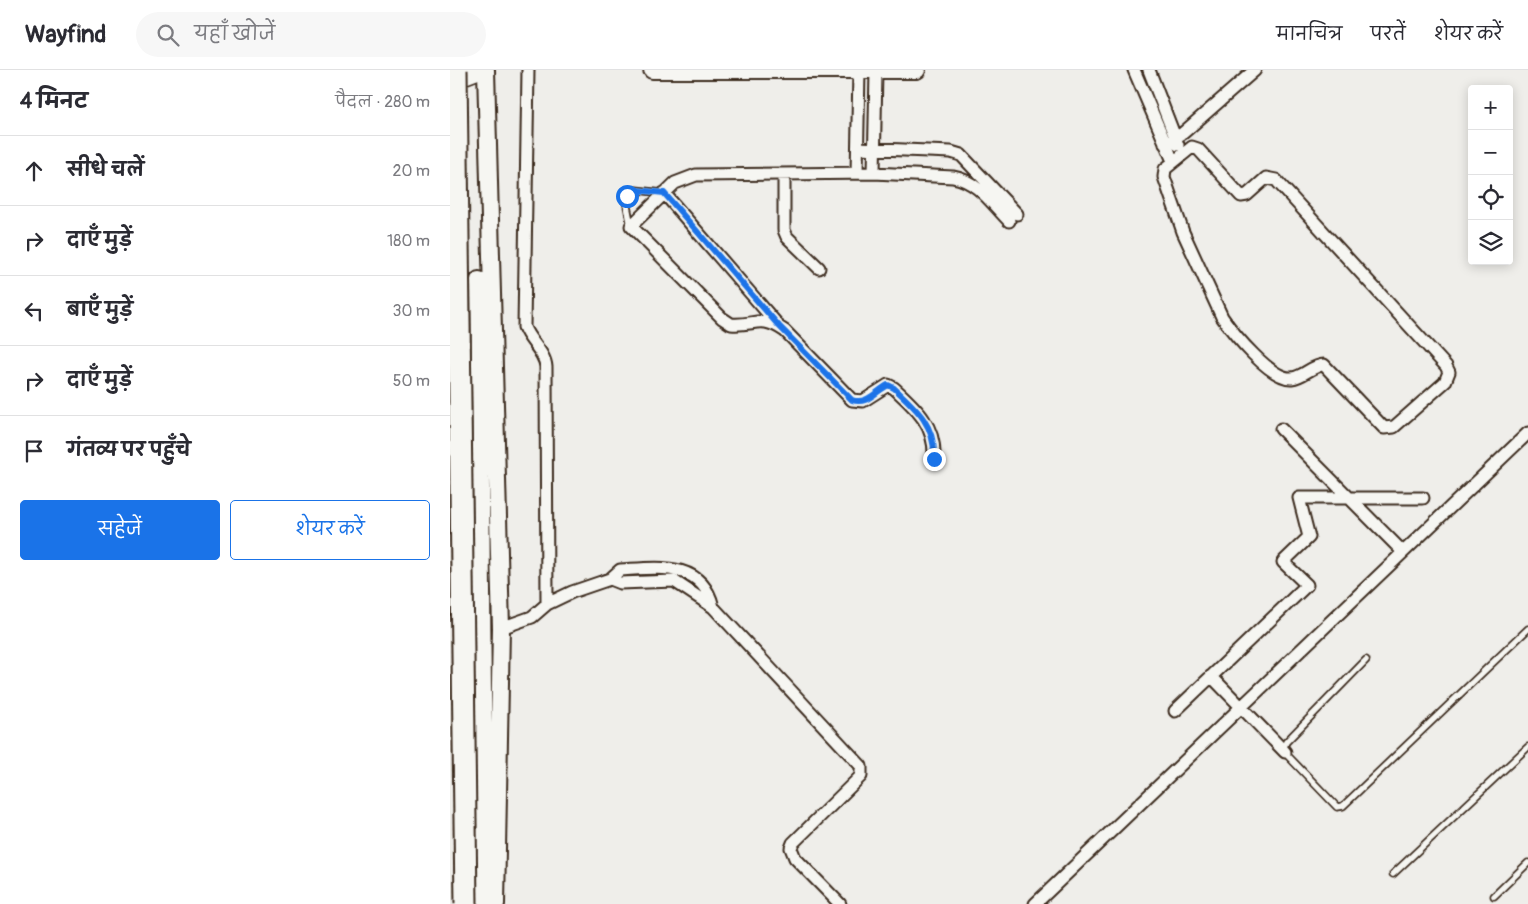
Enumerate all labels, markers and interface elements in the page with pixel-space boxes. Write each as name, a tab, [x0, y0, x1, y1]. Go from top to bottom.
search box	[136, 12, 486, 57]
text: Wayfind	[25, 20, 106, 49]
icon: search	[154, 21, 182, 49]
text: यहाँ खोजें	[194, 22, 275, 46]
text: मानचित्र	[1276, 23, 1342, 46]
text: परतें	[1370, 23, 1406, 46]
text: शेयर करें	[1434, 23, 1503, 46]
map controls	[1468, 85, 1513, 265]
button: +	[1468, 85, 1513, 130]
text: 4 मिनट	[20, 88, 88, 115]
text: पैदल · 280 m	[335, 92, 430, 112]
button: −	[1468, 130, 1513, 175]
icon: ahead	[20, 157, 48, 185]
text: सीधे चलें	[67, 158, 144, 182]
text: 20 m	[392, 161, 430, 181]
button: locate	[1468, 175, 1513, 220]
route start	[616, 185, 639, 208]
button: layers	[1468, 220, 1513, 265]
icon: right	[20, 227, 48, 255]
text: दाएँ मुड़ें	[67, 228, 132, 252]
text: 180 m	[387, 231, 430, 251]
icon: left	[20, 297, 48, 325]
text: बाएँ मुड़ें	[67, 298, 133, 322]
text: 30 m	[392, 301, 430, 321]
icon: right	[20, 367, 48, 395]
text: दाएँ मुड़ें	[67, 368, 132, 392]
text: 50 m	[393, 371, 430, 391]
icon: arrive	[20, 437, 48, 465]
text: गंतव्य पर पहुँचे	[67, 438, 191, 462]
route end	[923, 448, 946, 471]
button: सहेजें	[20, 500, 220, 560]
button: शेयर करें	[230, 500, 430, 560]

